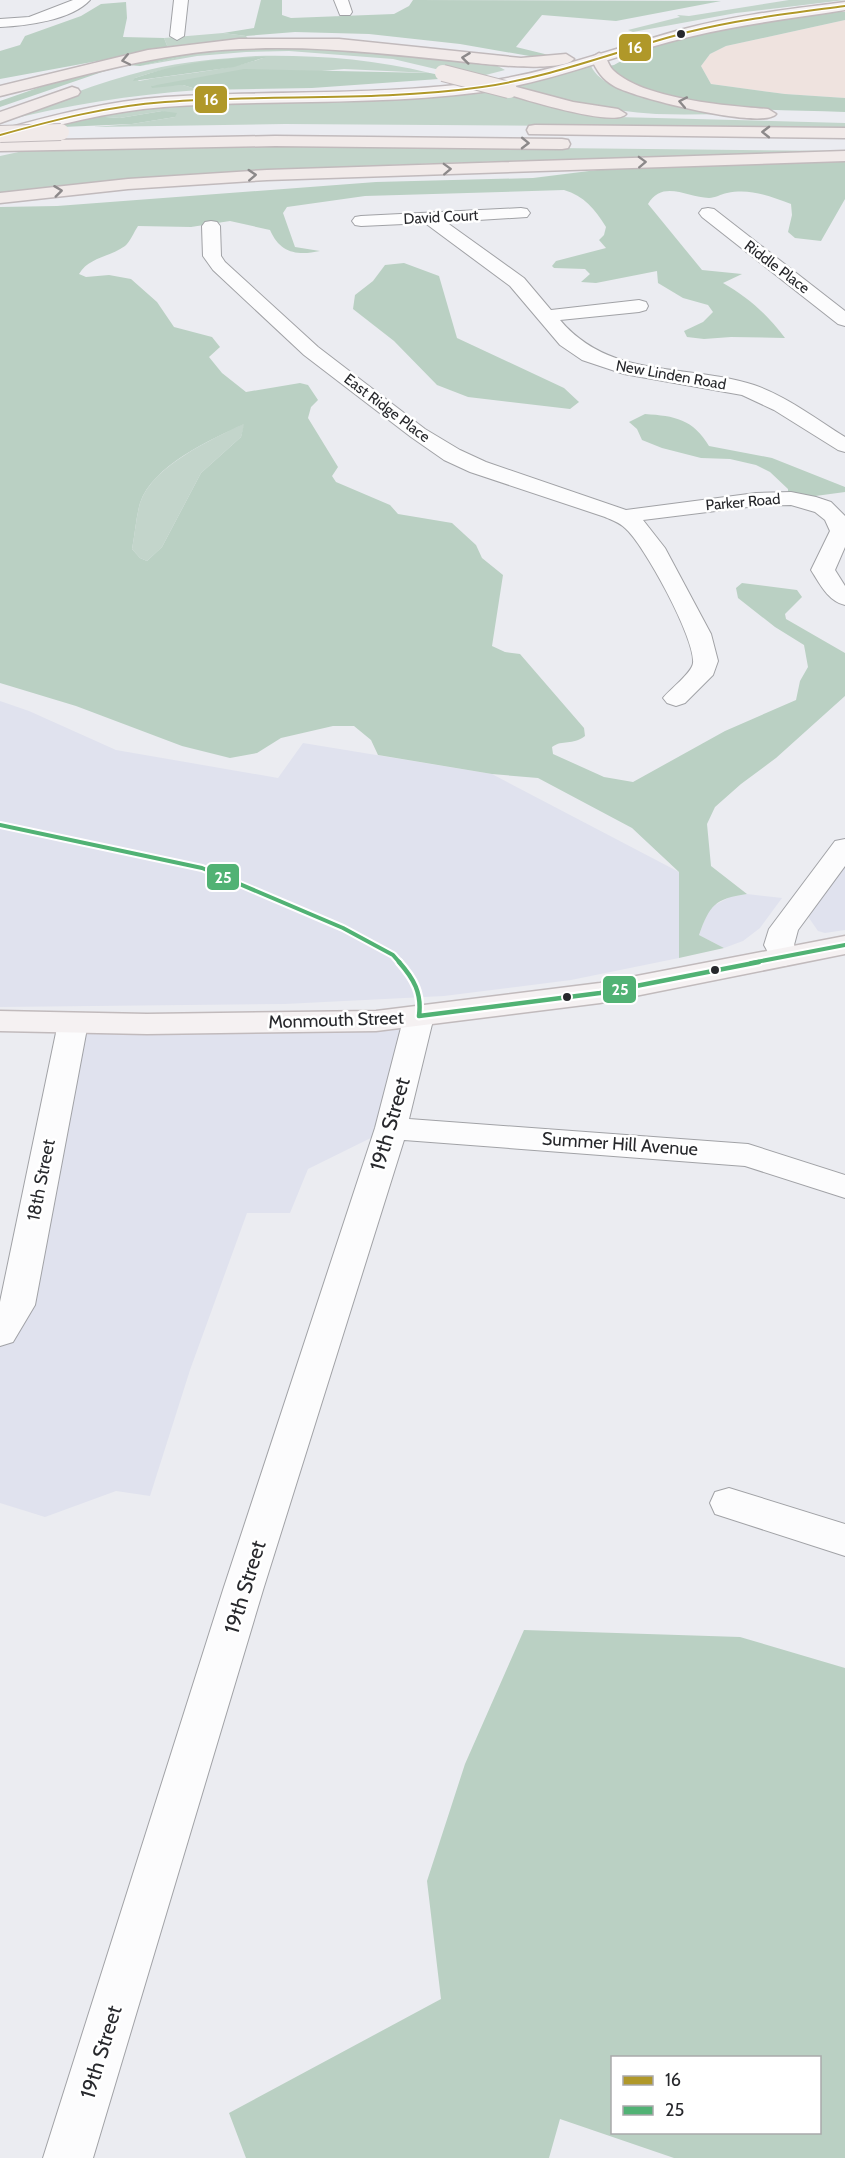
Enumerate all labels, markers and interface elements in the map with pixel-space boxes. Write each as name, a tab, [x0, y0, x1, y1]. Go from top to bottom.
unlabelled marker	[675, 28, 687, 40]
line badge: 16	[618, 33, 652, 62]
text: 16	[628, 38, 642, 57]
one-way arrow	[122, 52, 132, 65]
one-way arrow	[462, 52, 471, 65]
line badge: 16	[194, 85, 228, 114]
text: 16	[204, 90, 218, 109]
one-way arrow	[678, 96, 688, 109]
one-way arrow	[761, 126, 770, 138]
one-way arrow	[521, 137, 530, 149]
one-way arrow	[638, 156, 647, 168]
one-way arrow	[443, 162, 452, 175]
one-way arrow	[248, 169, 257, 182]
one-way arrow	[53, 185, 63, 198]
street label: David Court	[403, 206, 479, 228]
street label: Riddle Place	[741, 237, 813, 298]
street label: New Linden Road	[614, 356, 728, 394]
street label: East Ridge Place	[341, 370, 434, 446]
street label: Parker Road	[705, 490, 781, 514]
line badge: 25	[206, 863, 240, 891]
text: 25	[214, 868, 232, 887]
unlabelled marker	[709, 964, 721, 976]
line badge: 25	[602, 975, 637, 1004]
text: 25	[611, 980, 629, 999]
unlabelled marker	[561, 991, 573, 1003]
street label: Monmouth Street	[268, 1007, 404, 1033]
street label: 19th Street	[364, 1074, 415, 1173]
street label: Summer Hill Avenue	[541, 1128, 699, 1160]
street label: 18th Street	[22, 1137, 60, 1223]
street label: 19th Street	[219, 1537, 271, 1636]
street label: 19th Street	[75, 2002, 127, 2101]
legend	[611, 2056, 821, 2134]
text: 16	[665, 2069, 681, 2091]
text: 25	[665, 2099, 684, 2121]

